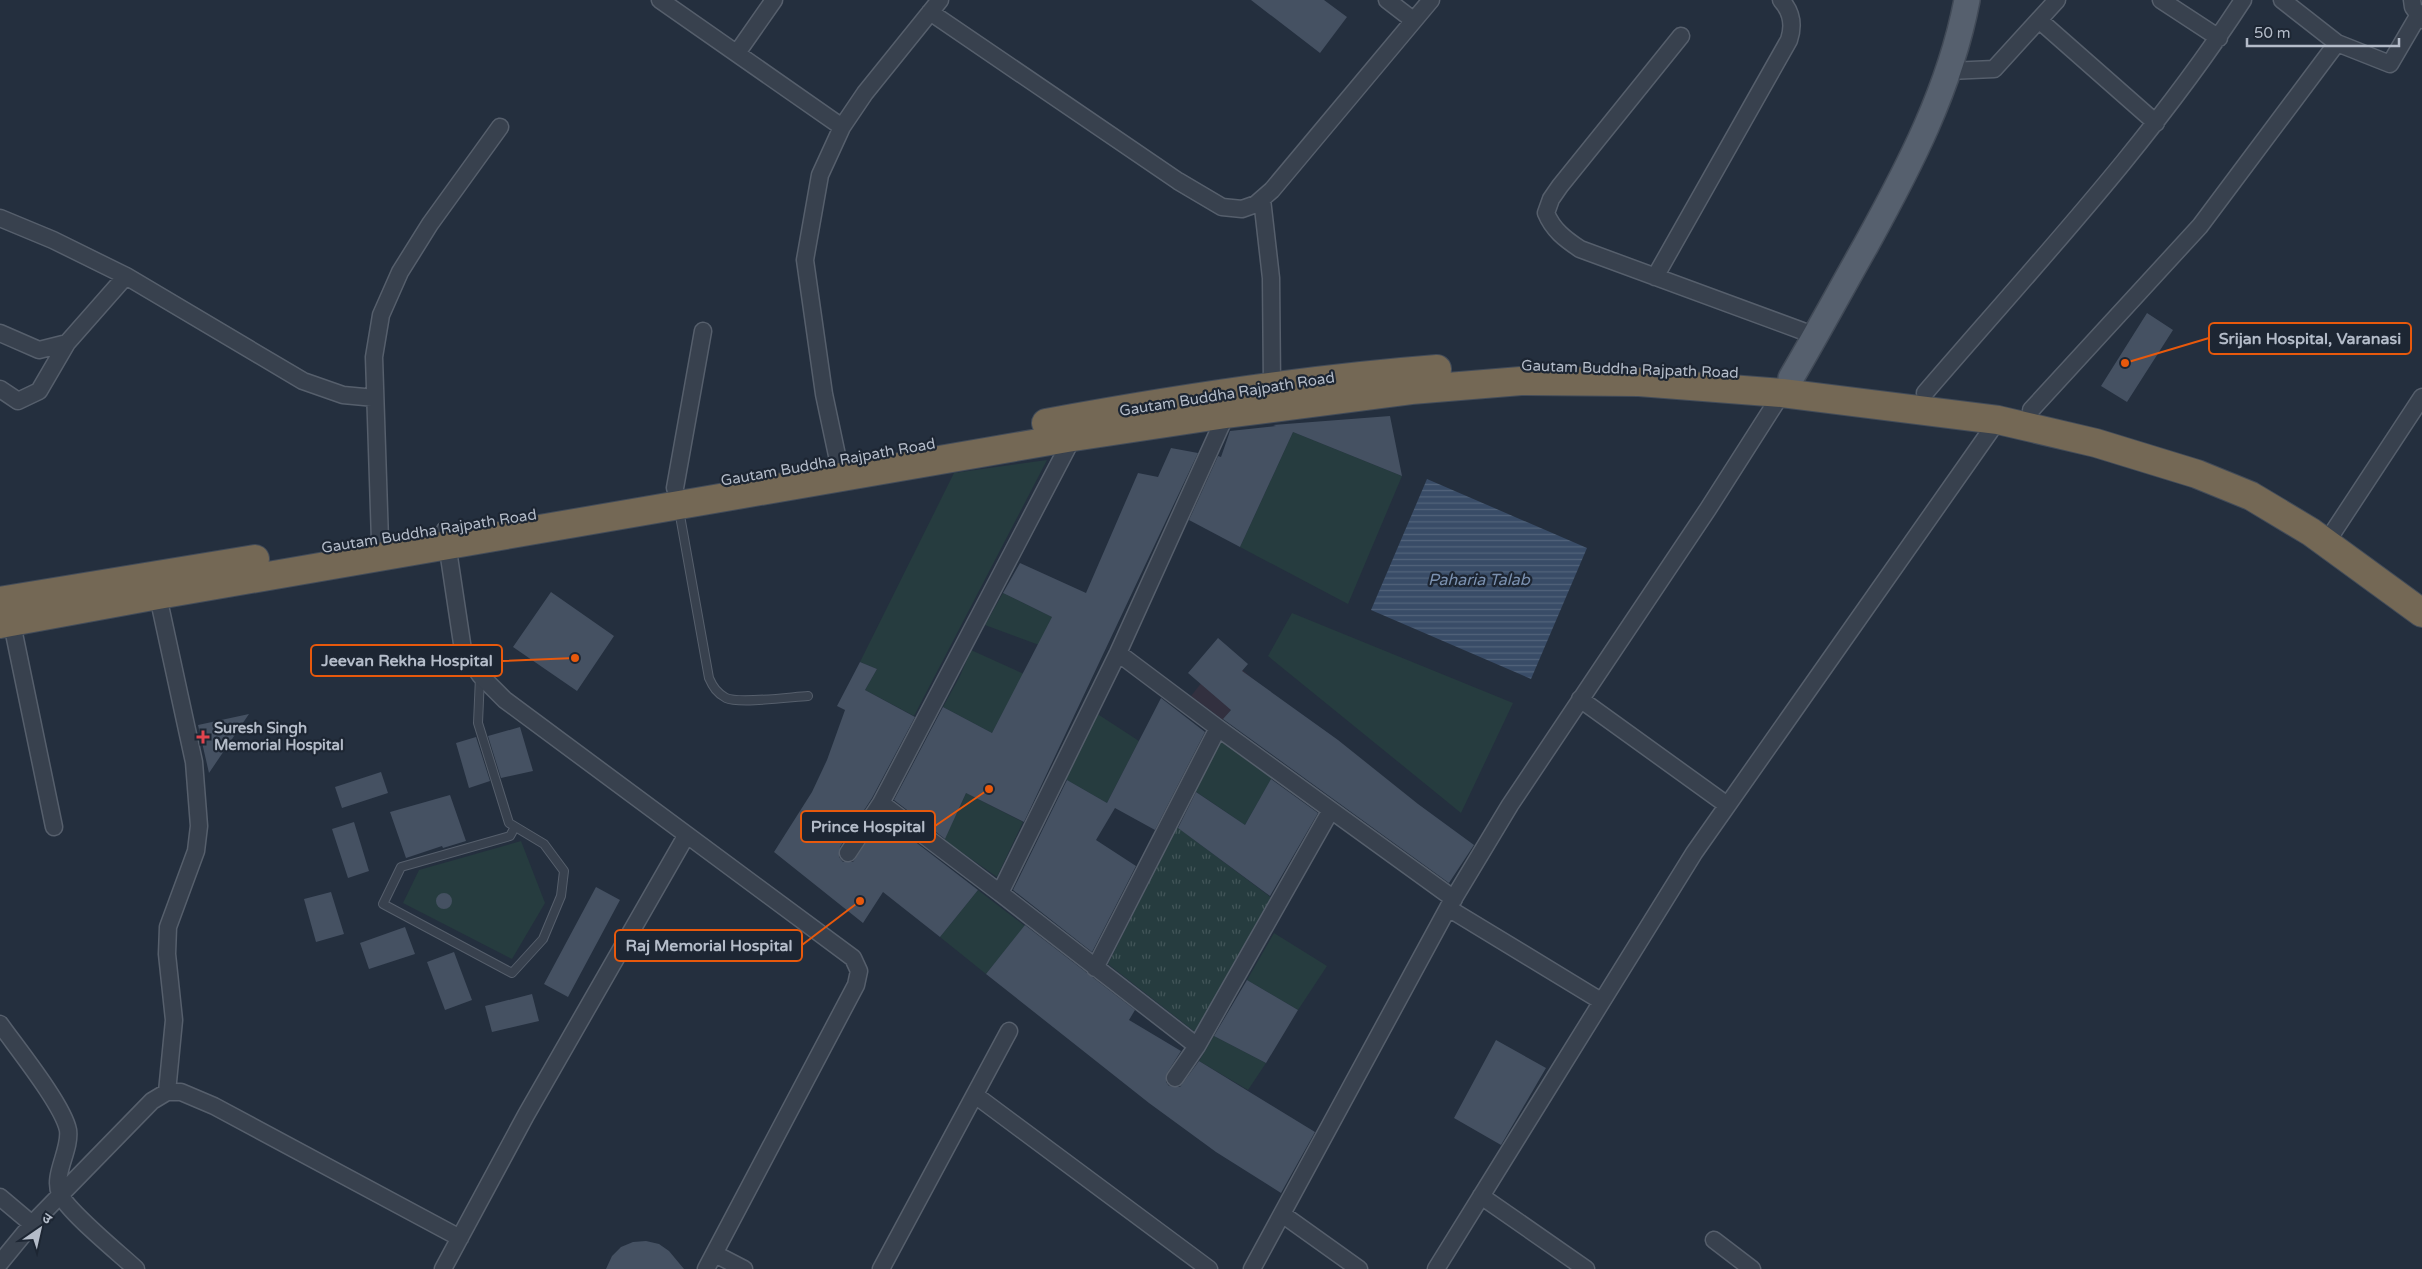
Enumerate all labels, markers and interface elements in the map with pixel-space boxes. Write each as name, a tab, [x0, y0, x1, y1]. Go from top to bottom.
scale bar	[2247, 15, 2400, 47]
text: 50 m	[2254, 24, 2291, 42]
callout: Srijan Hospital, Varanasi	[2209, 323, 2411, 354]
text: Srijan Hospital, Varanasi	[2219, 329, 2401, 349]
street label: Gautam Buddha Rajpath Road	[1521, 356, 1739, 382]
street label: Gautam Buddha Rajpath Road	[1118, 368, 1336, 420]
street label: Gautam Buddha Rajpath Road	[719, 434, 937, 490]
street label: Gautam Buddha Rajpath Road	[320, 505, 538, 557]
water label: Paharia Talab	[1428, 570, 1531, 590]
callout: Jeevan Rekha Hospital	[311, 645, 502, 676]
text: Jeevan Rekha Hospital	[320, 651, 493, 671]
place label: Suresh Singh Memorial Hospital	[214, 719, 344, 755]
marker: Suresh Singh Memorial Hospital	[196, 730, 210, 744]
callout: Prince Hospital	[801, 811, 935, 842]
text: Prince Hospital	[811, 817, 925, 837]
callout: Raj Memorial Hospital	[615, 930, 802, 961]
text: Raj Memorial Hospital	[626, 936, 793, 956]
north arrow	[15, 1204, 65, 1254]
text: उ	[39, 1209, 56, 1228]

